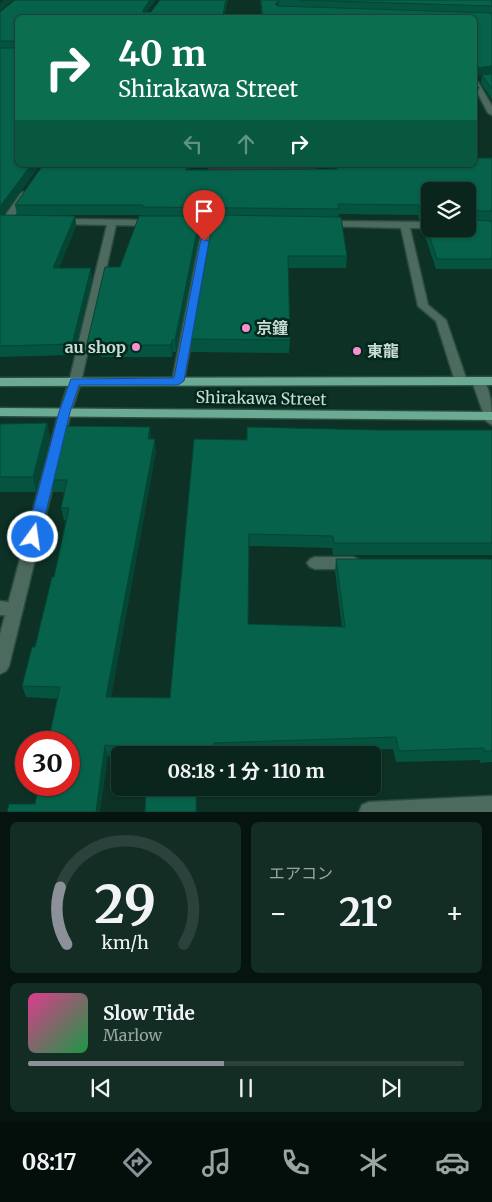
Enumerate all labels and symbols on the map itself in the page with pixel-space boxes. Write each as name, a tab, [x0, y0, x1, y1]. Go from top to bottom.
pin	[183, 190, 225, 241]
place label: 京鐘	[256, 318, 288, 338]
marker: 京鐘	[240, 322, 252, 334]
place label: au shop	[65, 337, 126, 357]
marker: au shop	[130, 341, 142, 353]
place label: 東龍	[367, 341, 399, 361]
marker: 東龍	[351, 345, 363, 357]
street label: Shirakawa Street	[195, 387, 327, 409]
position arrow	[6, 510, 58, 562]
speed limit sign: 30	[15, 731, 80, 796]

